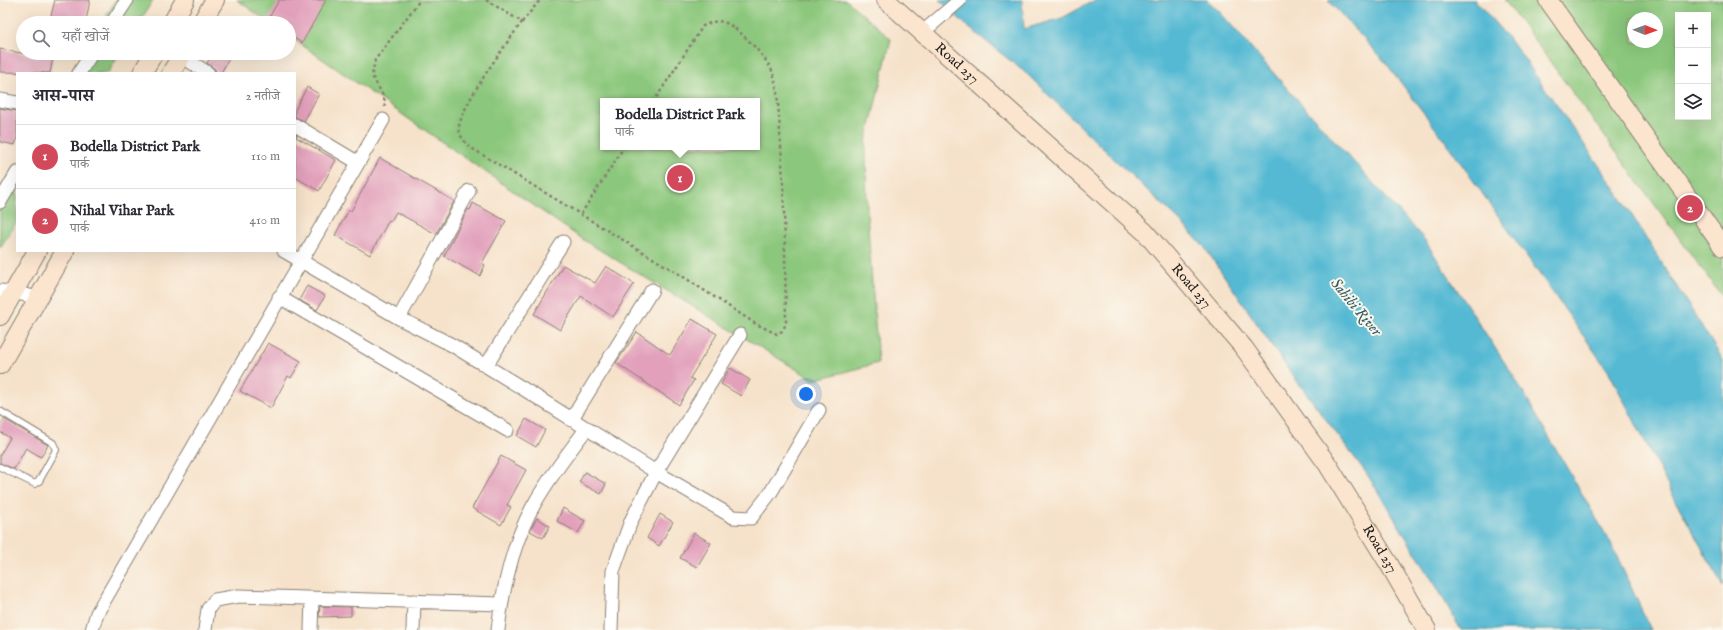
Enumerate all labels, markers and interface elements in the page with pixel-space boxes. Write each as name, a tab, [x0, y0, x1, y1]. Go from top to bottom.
north arrow	[1627, 12, 1663, 48]
map controls	[1675, 12, 1711, 120]
button: +	[1675, 12, 1711, 48]
search box	[16, 16, 296, 60]
icon: search	[30, 27, 52, 49]
text: यहाँ खोजें	[62, 27, 109, 46]
street label: Road 237	[931, 39, 983, 88]
button: −	[1675, 48, 1711, 84]
button: layers	[1675, 84, 1711, 120]
text: आस-पास	[32, 86, 94, 107]
text: 2 नतीजे	[246, 88, 280, 105]
popup	[600, 98, 760, 150]
text: Bodella District Park	[615, 105, 745, 124]
text: पार्क	[615, 124, 634, 141]
text: Bodella District Park	[70, 137, 200, 156]
text: 1	[43, 148, 47, 165]
text: 110 m	[251, 148, 280, 165]
text: पार्क	[70, 156, 89, 173]
pin: 1	[667, 163, 693, 193]
pin: 2	[1677, 193, 1703, 223]
text: Nihal Vihar Park	[70, 201, 174, 220]
text: 2	[42, 212, 48, 229]
text: 410 m	[250, 212, 280, 229]
text: पार्क	[70, 220, 89, 237]
street label: Road 237	[1167, 260, 1215, 312]
water label: Sahibi River	[1326, 274, 1386, 340]
your location	[796, 384, 816, 404]
street label: Road 237	[1358, 522, 1401, 576]

